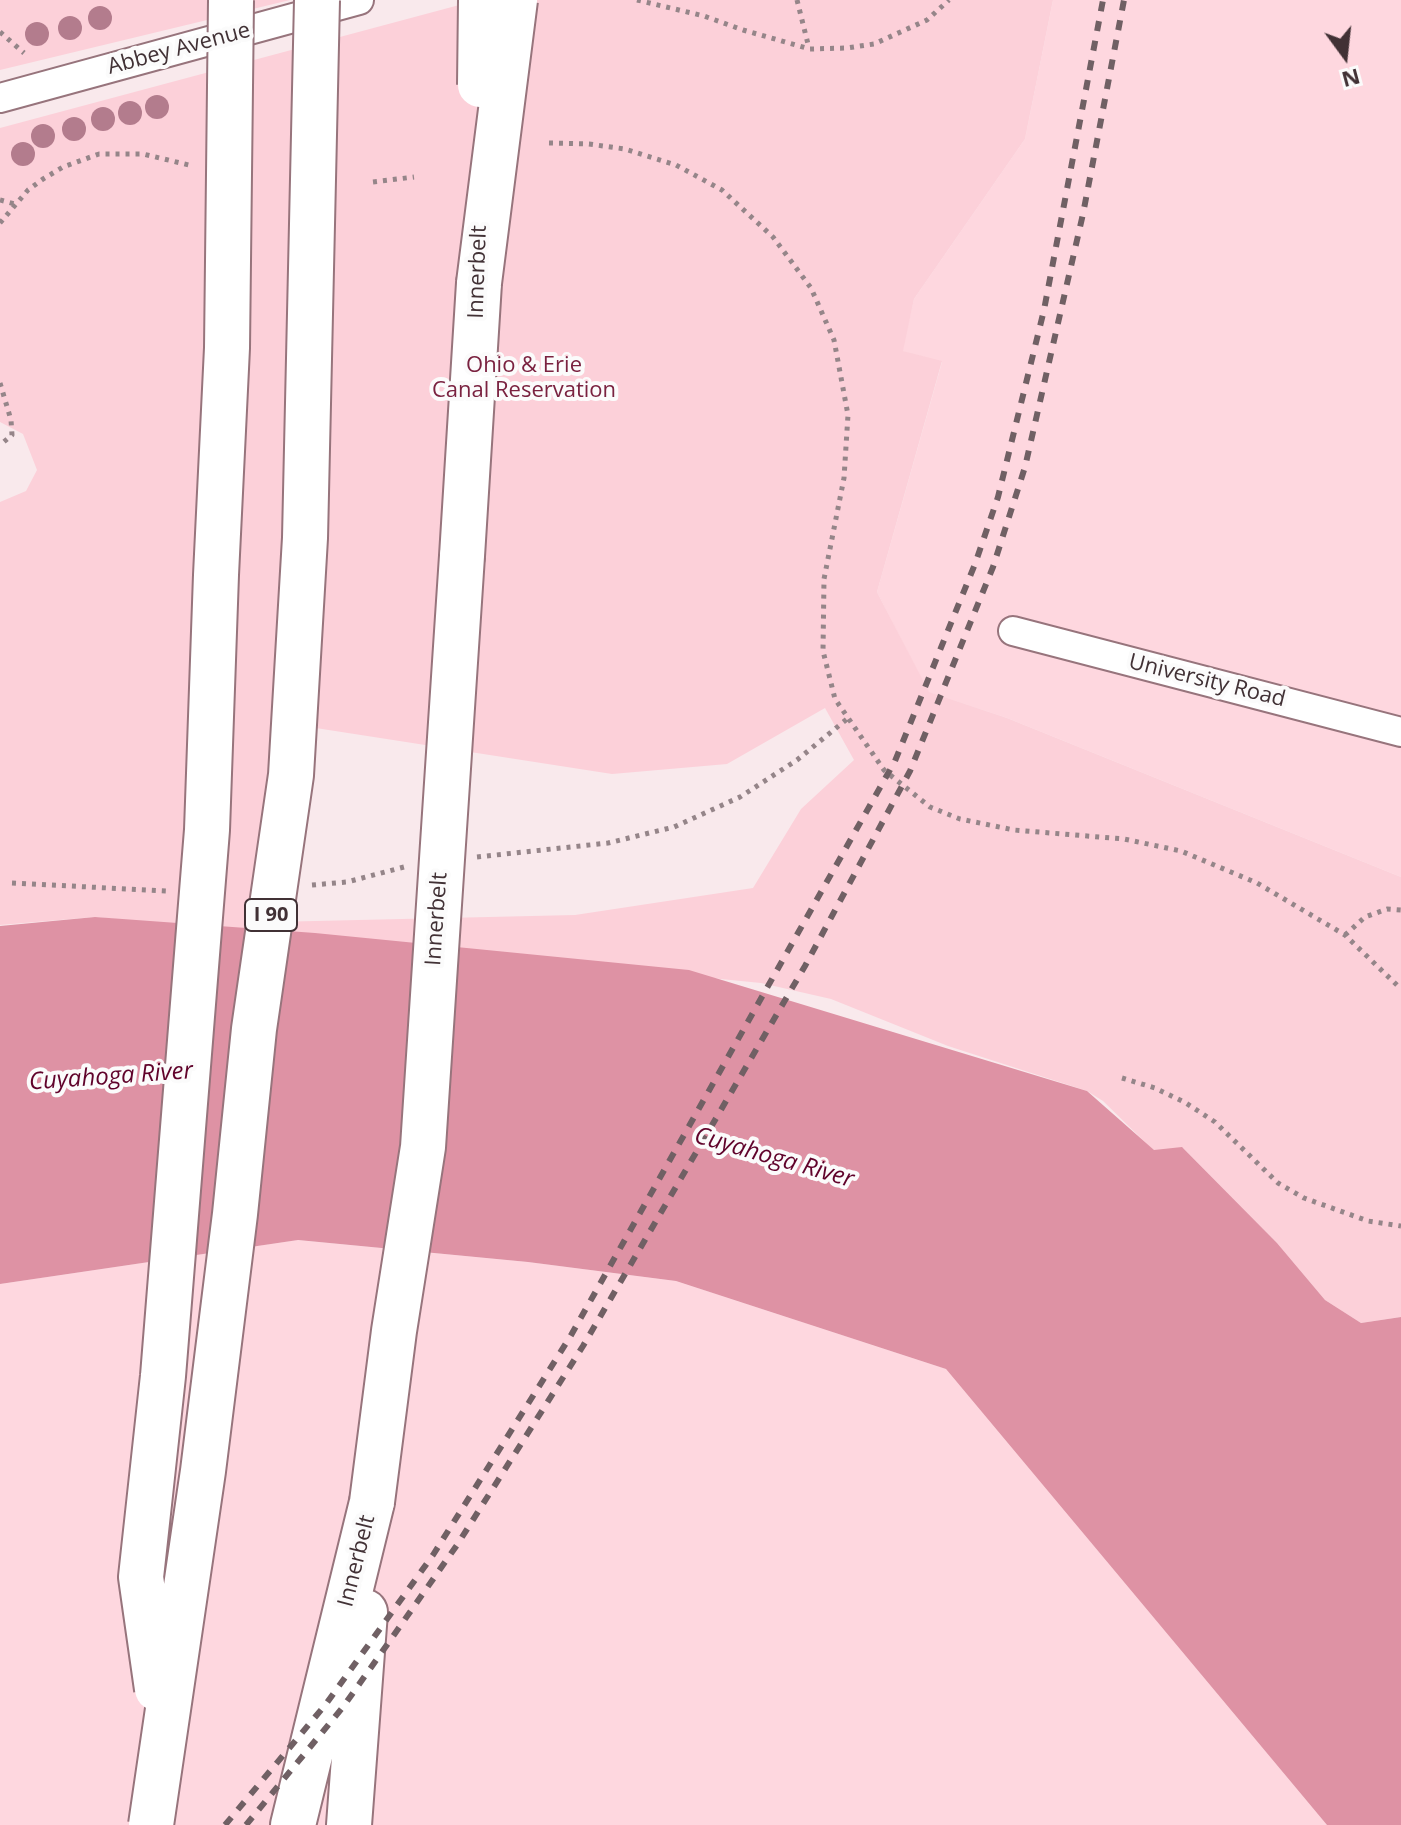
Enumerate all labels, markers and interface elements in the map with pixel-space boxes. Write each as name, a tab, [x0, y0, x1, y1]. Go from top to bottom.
north arrow	[1305, 16, 1385, 96]
street label: Abbey Avenue	[105, 17, 253, 81]
text: N	[1339, 62, 1364, 96]
street label: Innerbelt	[463, 225, 493, 319]
park label: Ohio & Erie Canal Reservation	[432, 353, 616, 404]
street label: University Road	[1126, 649, 1288, 713]
street label: Innerbelt	[421, 871, 453, 967]
road number: I 90	[245, 899, 297, 931]
water label: Cuyahoga River	[28, 1057, 194, 1097]
water label: Cuyahoga River	[691, 1121, 857, 1195]
street label: Innerbelt	[333, 1512, 381, 1610]

